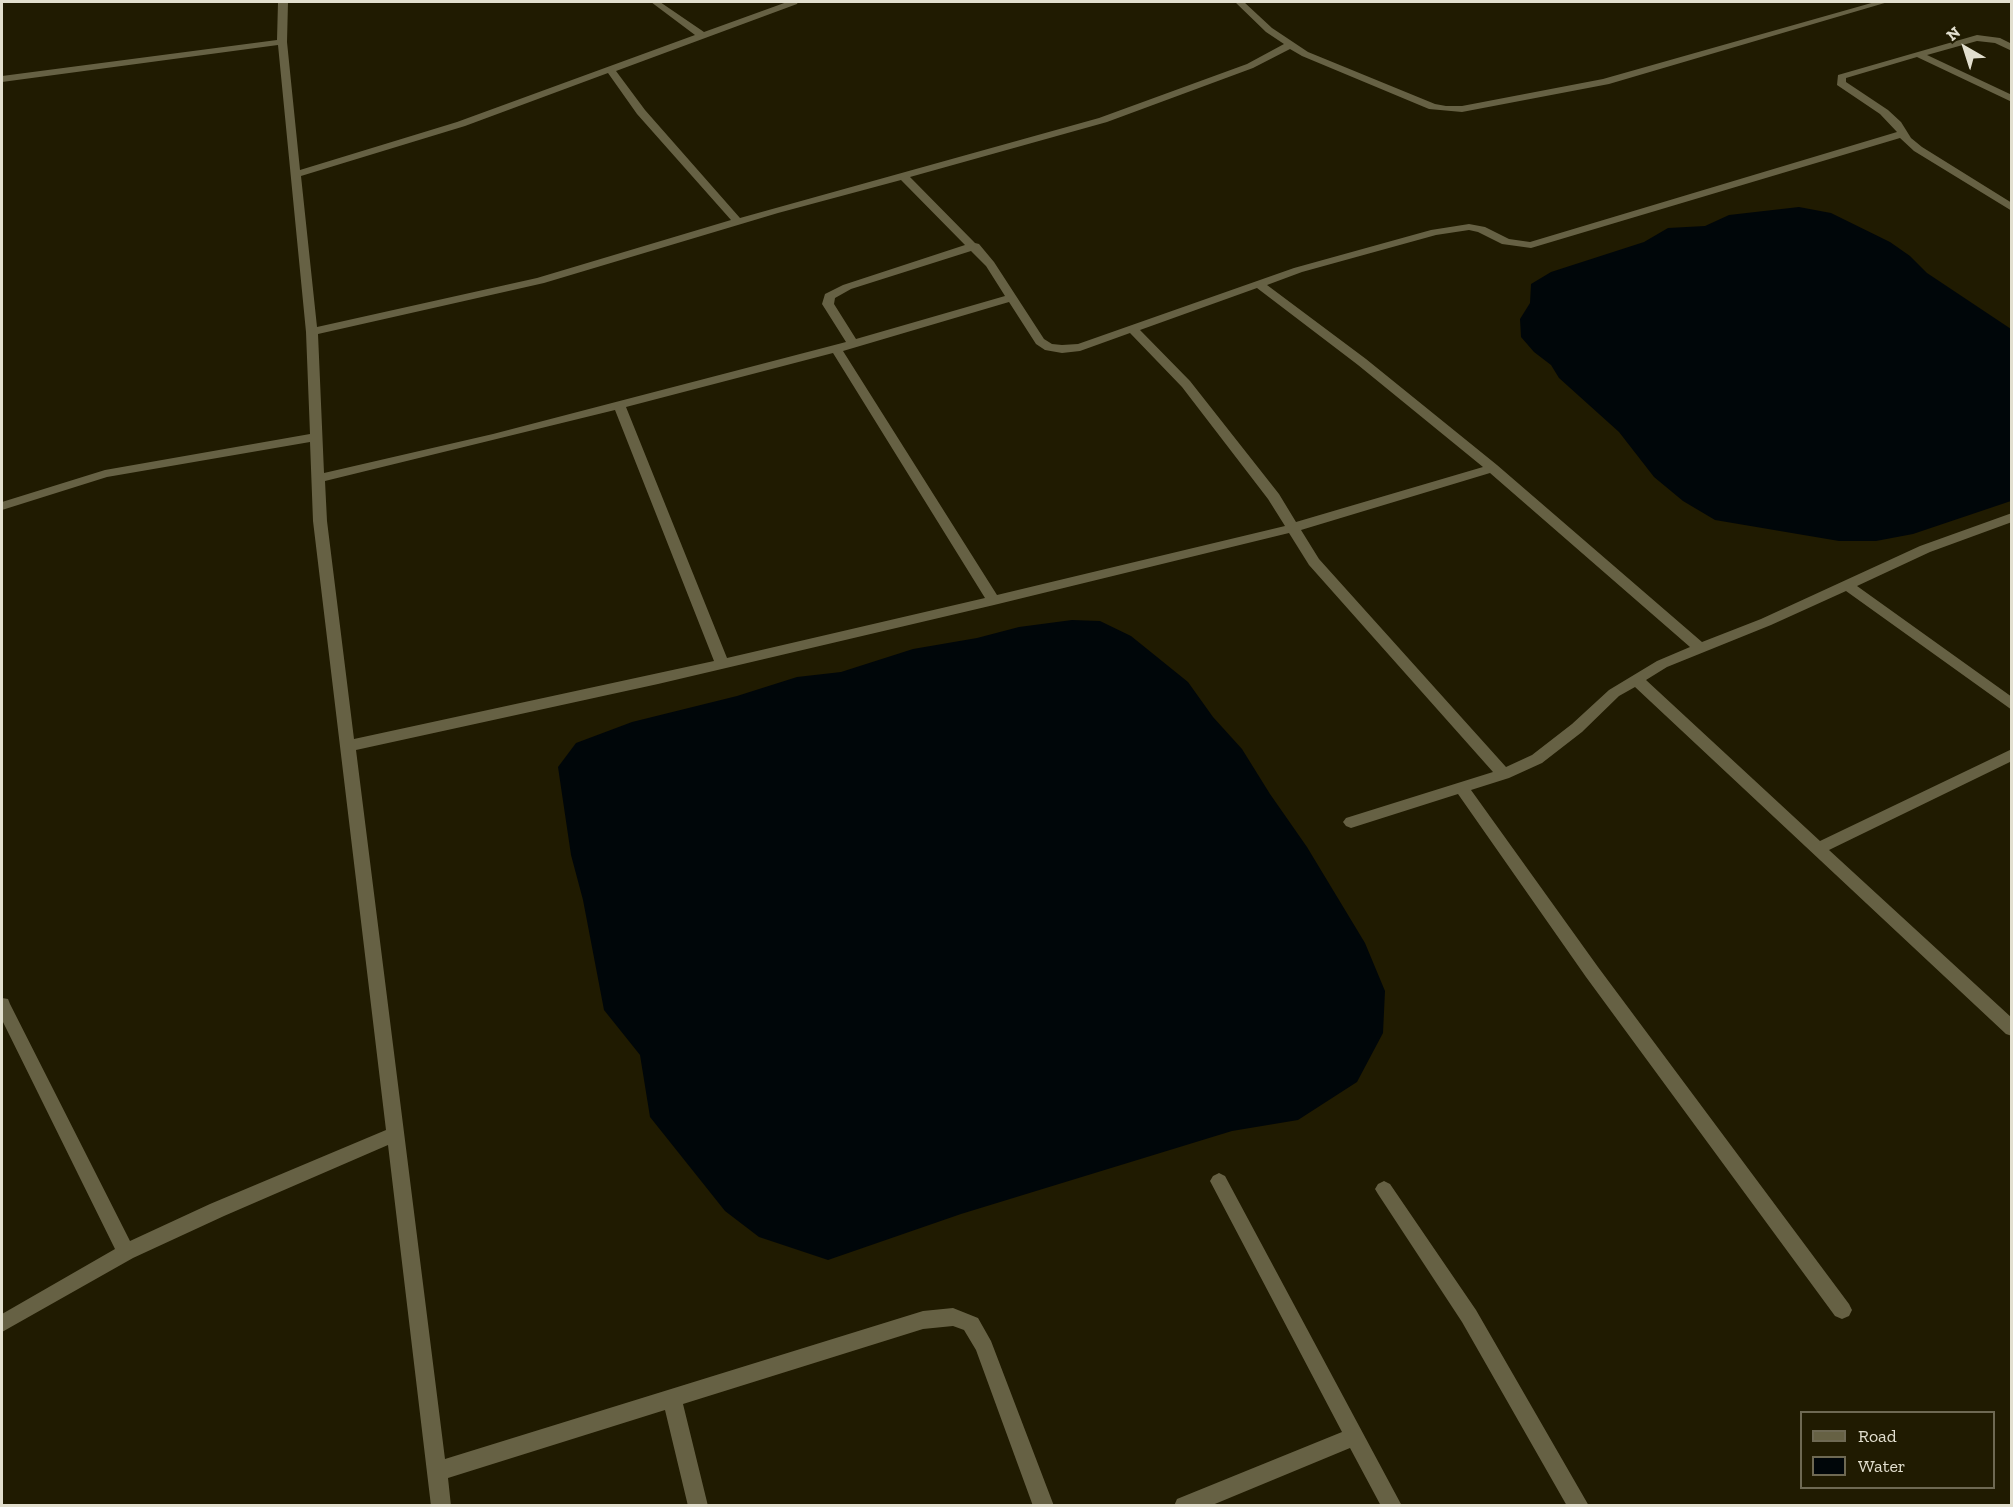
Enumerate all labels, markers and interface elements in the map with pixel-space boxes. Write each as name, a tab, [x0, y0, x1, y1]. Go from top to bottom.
north arrow	[1935, 18, 1995, 78]
text: N	[1943, 22, 1964, 45]
legend	[1800, 1411, 1995, 1489]
text: Road	[1858, 1425, 1897, 1447]
text: Water	[1858, 1455, 1905, 1477]

